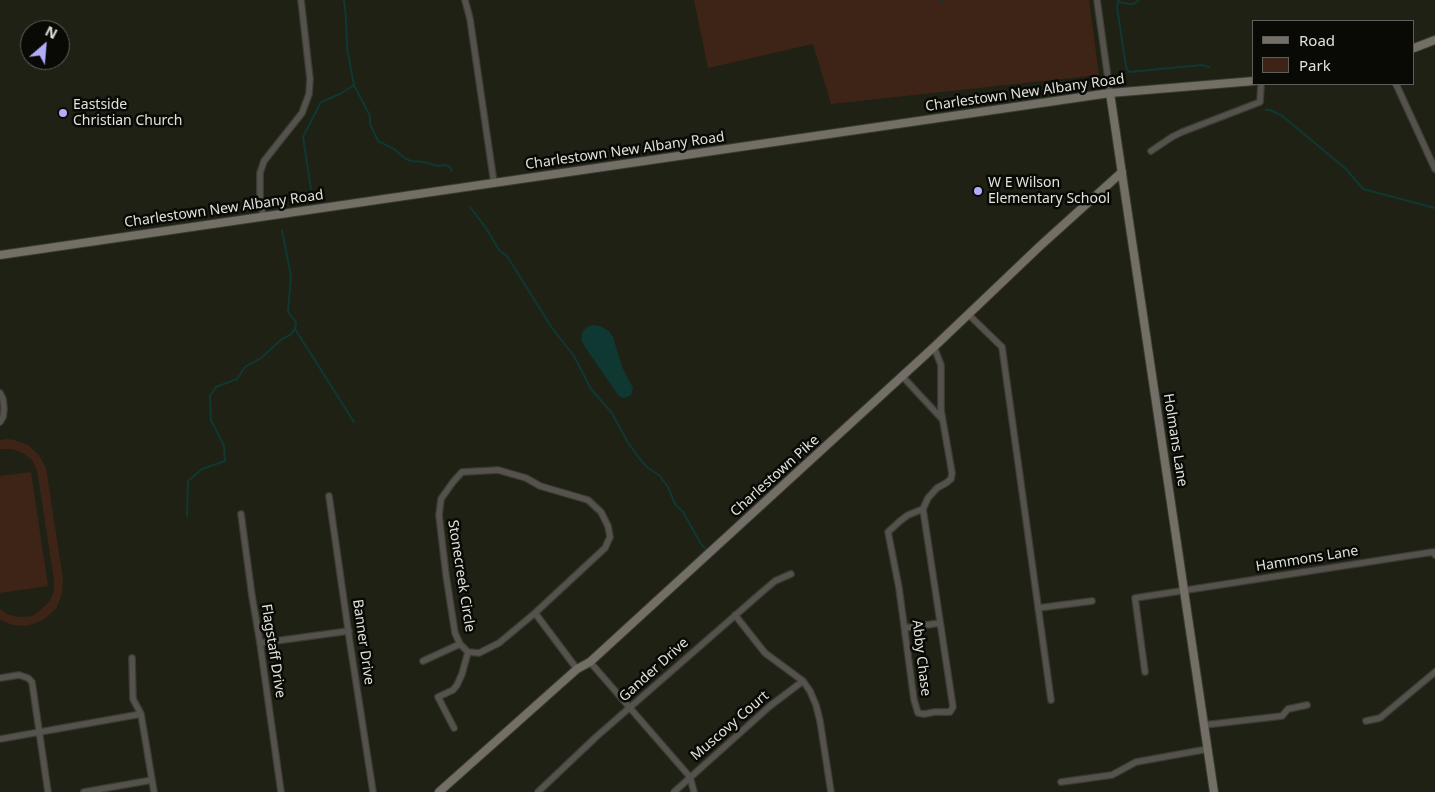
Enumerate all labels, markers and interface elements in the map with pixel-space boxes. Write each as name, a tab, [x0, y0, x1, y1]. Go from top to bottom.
north arrow	[20, 20, 70, 70]
legend	[1252, 20, 1415, 85]
text: N	[42, 21, 61, 43]
text: Road	[1299, 30, 1335, 50]
text: Park	[1299, 55, 1331, 75]
street label: Charlestown New Albany Road	[924, 71, 1126, 115]
place label: Eastside Christian Church	[73, 97, 182, 130]
marker: Eastside Christian Church	[57, 107, 69, 119]
street label: Charlestown New Albany Road	[524, 129, 726, 173]
place label: W E Wilson Elementary School	[988, 175, 1110, 208]
marker: W E Wilson Elementary School	[972, 185, 984, 197]
street label: Charlestown New Albany Road	[123, 187, 325, 231]
street label: Holmans Lane	[1159, 392, 1191, 488]
street label: Charlestown Pike	[727, 432, 823, 520]
street label: Stonecreek Circle	[444, 519, 478, 633]
street label: Hammons Lane	[1255, 543, 1359, 575]
street label: Banner Drive	[349, 598, 377, 686]
street label: Flagstaff Drive	[257, 603, 289, 699]
street label: Abby Chase	[908, 619, 934, 697]
street label: Gander Drive	[616, 635, 692, 705]
street label: Muscovy Court	[688, 688, 772, 764]

